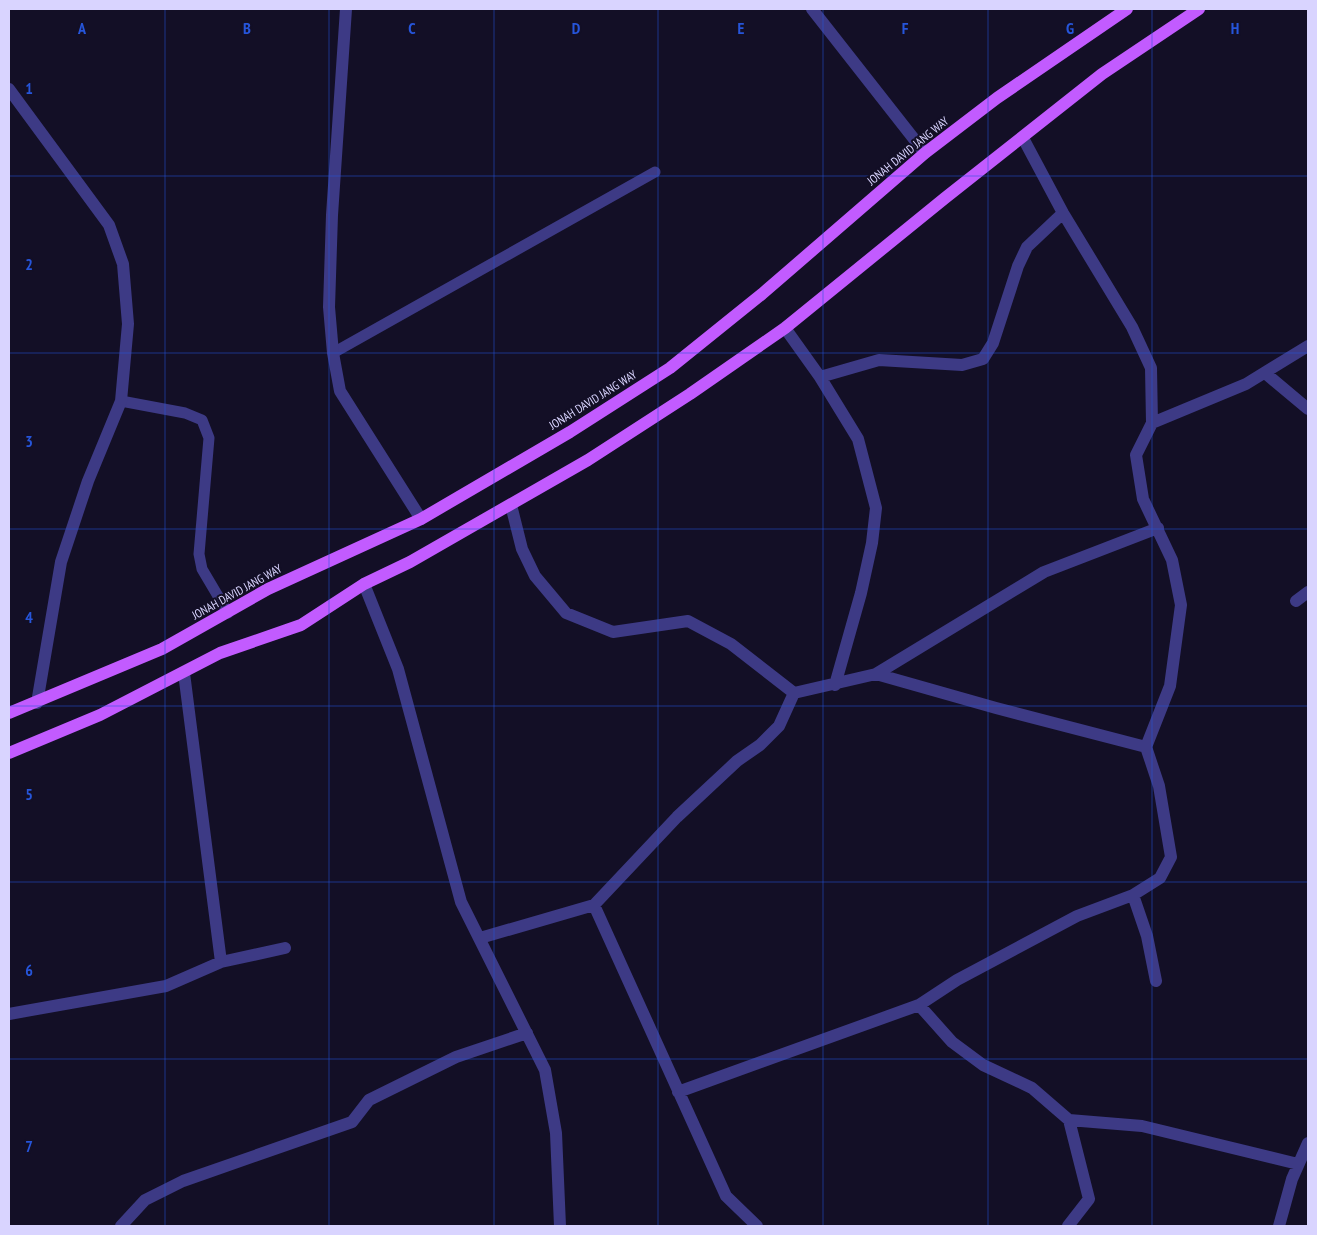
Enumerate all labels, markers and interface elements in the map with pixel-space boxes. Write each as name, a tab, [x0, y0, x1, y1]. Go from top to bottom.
text: A	[77, 18, 87, 38]
text: B	[243, 18, 251, 38]
text: C	[408, 18, 416, 38]
text: D	[572, 18, 581, 38]
text: E	[738, 18, 745, 38]
text: F	[902, 18, 909, 38]
text: G	[1066, 18, 1074, 38]
text: H	[1231, 18, 1239, 38]
text: 1	[25, 78, 33, 98]
street label: JONAH DAVID JANG WAY	[863, 113, 952, 189]
text: 2	[25, 254, 33, 274]
street label: JONAH DAVID JANG WAY	[545, 366, 640, 433]
text: 3	[25, 431, 33, 451]
street label: JONAH DAVID JANG WAY	[188, 560, 285, 623]
text: 4	[25, 607, 33, 627]
text: 5	[25, 784, 33, 804]
text: 6	[25, 960, 33, 980]
text: 7	[25, 1136, 33, 1156]

